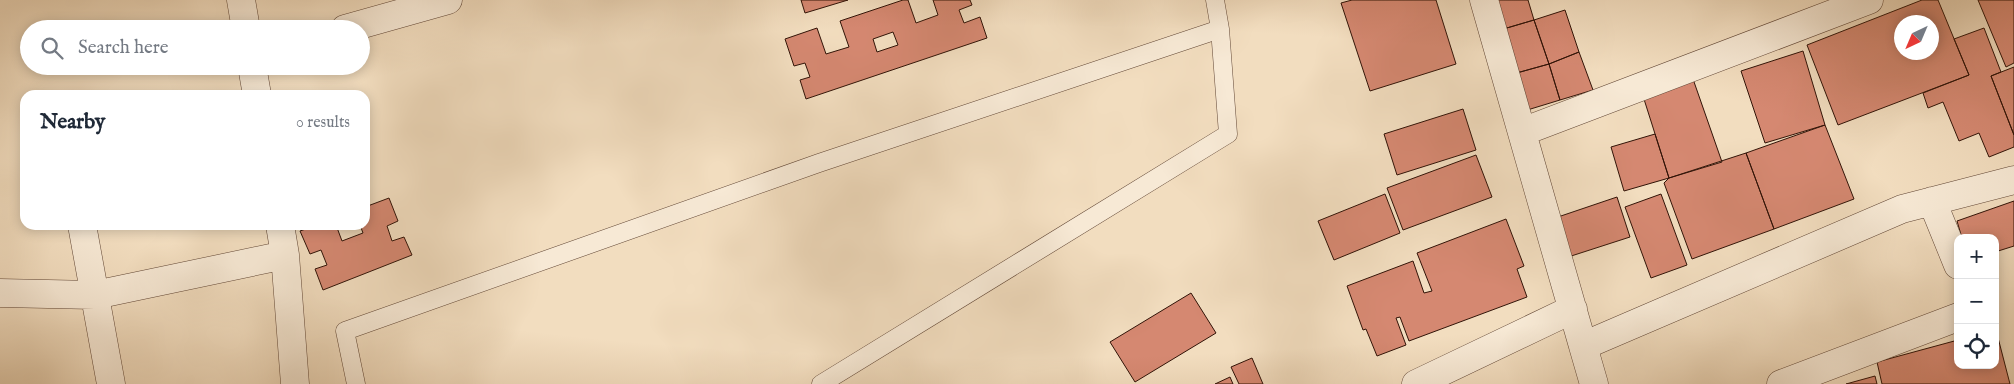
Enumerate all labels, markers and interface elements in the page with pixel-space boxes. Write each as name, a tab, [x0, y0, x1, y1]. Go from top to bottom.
north arrow	[1894, 15, 1939, 60]
search box	[20, 20, 370, 75]
icon: search	[38, 34, 66, 62]
text: Search here	[78, 36, 169, 60]
text: Nearby	[40, 109, 105, 136]
text: 0 results	[296, 113, 350, 133]
map controls	[1954, 234, 1999, 369]
button: +	[1954, 234, 1999, 279]
button: −	[1954, 279, 1999, 324]
button: locate	[1954, 324, 1999, 369]

